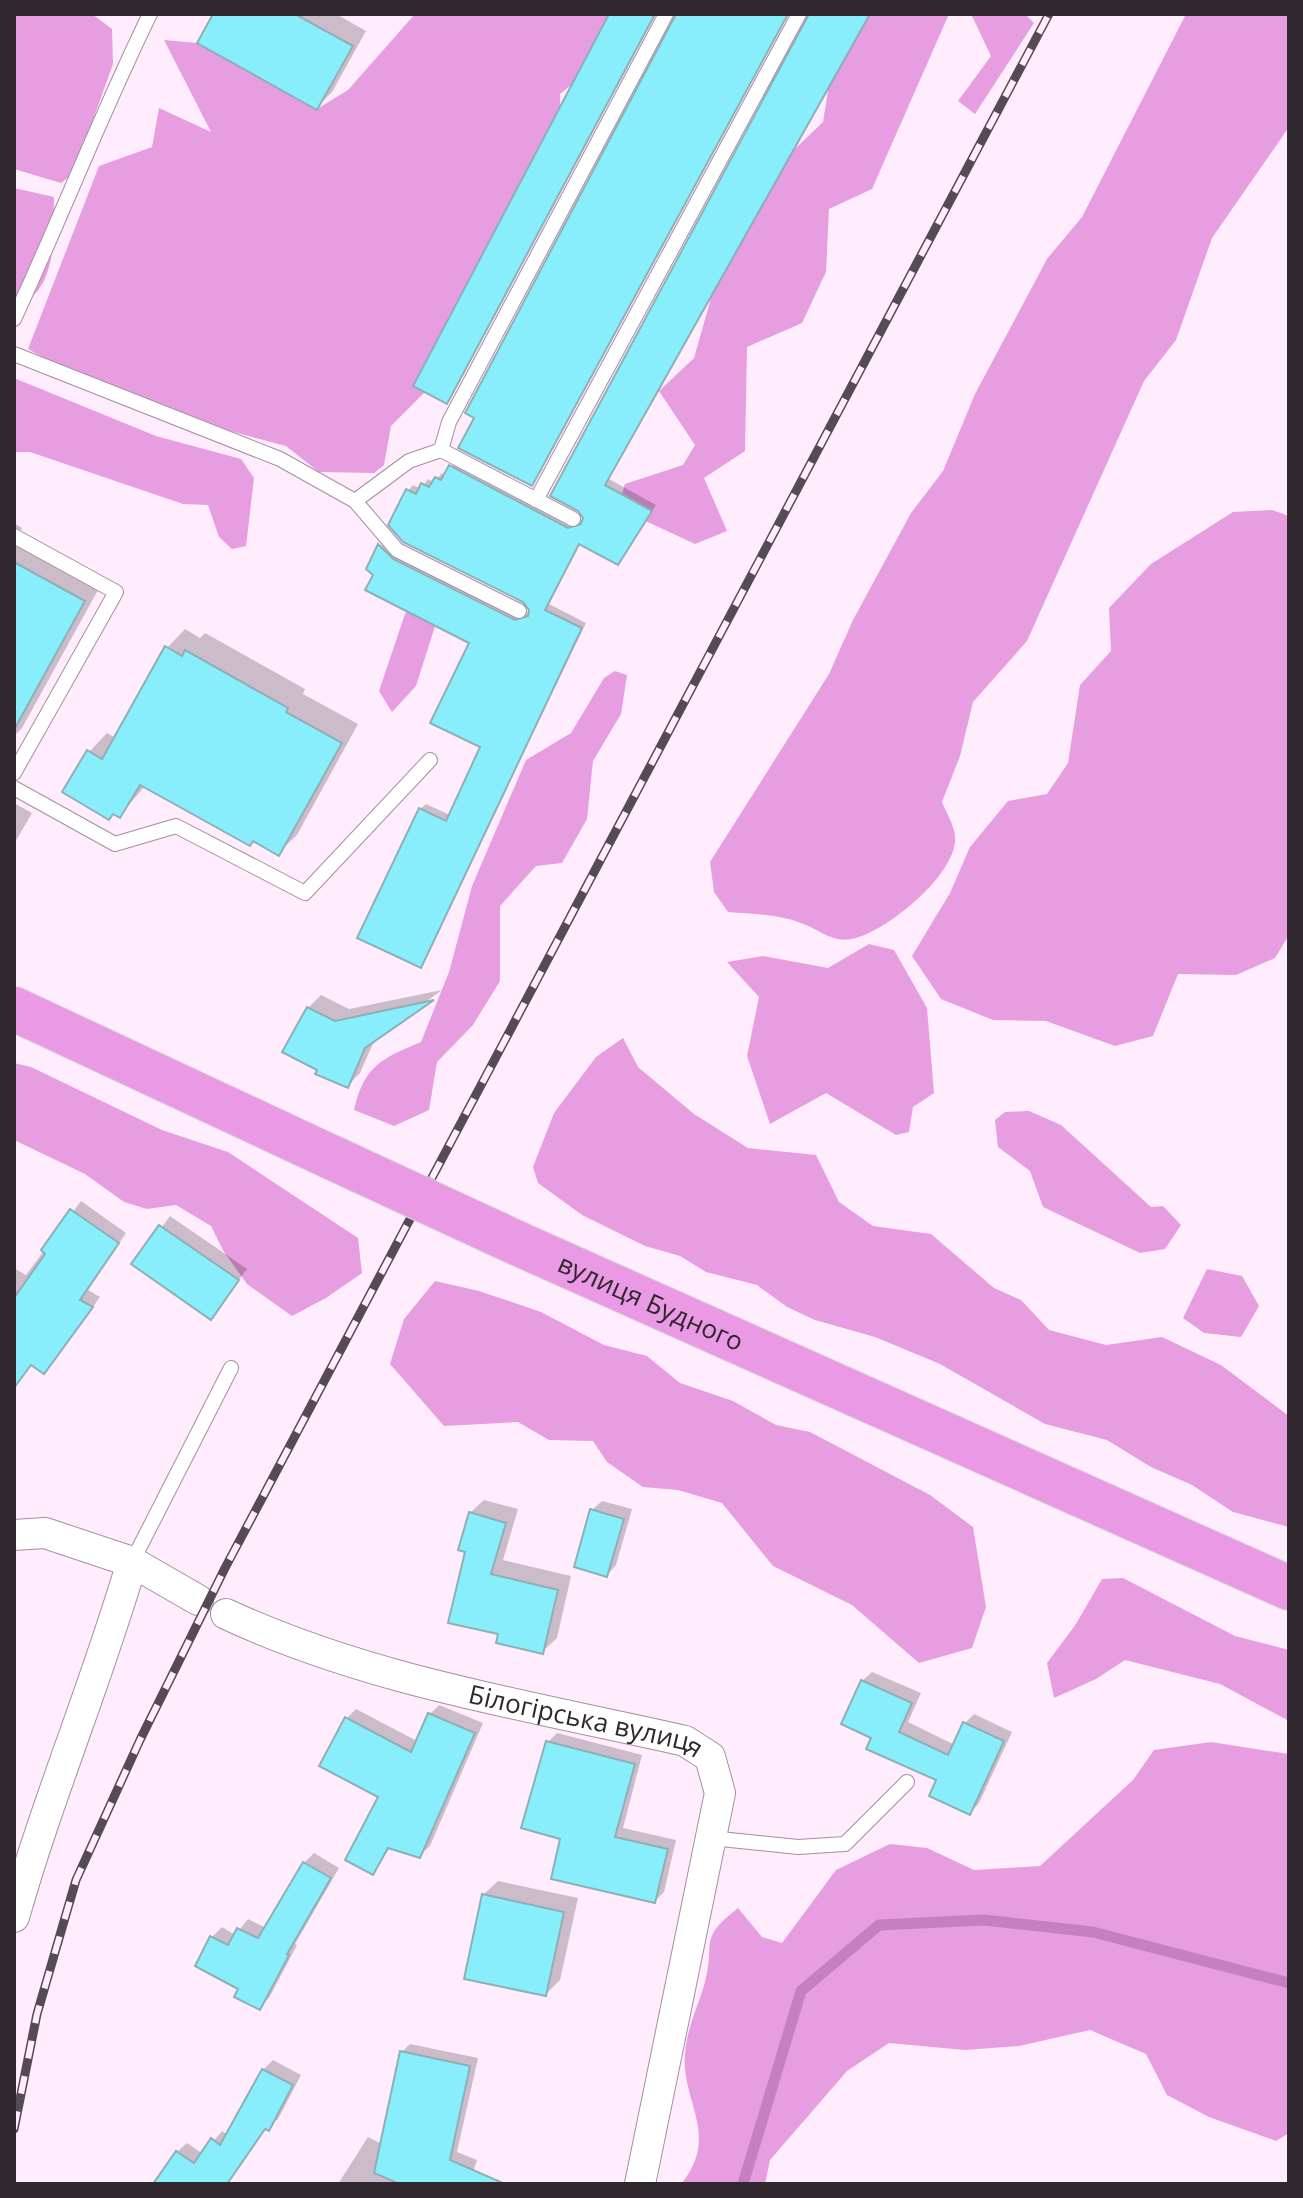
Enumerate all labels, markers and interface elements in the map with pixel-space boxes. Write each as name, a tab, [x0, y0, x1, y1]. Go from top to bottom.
street label: вулиця Будного	[552, 1245, 749, 1359]
street label: Білогірська вулиця	[465, 1675, 711, 1765]

